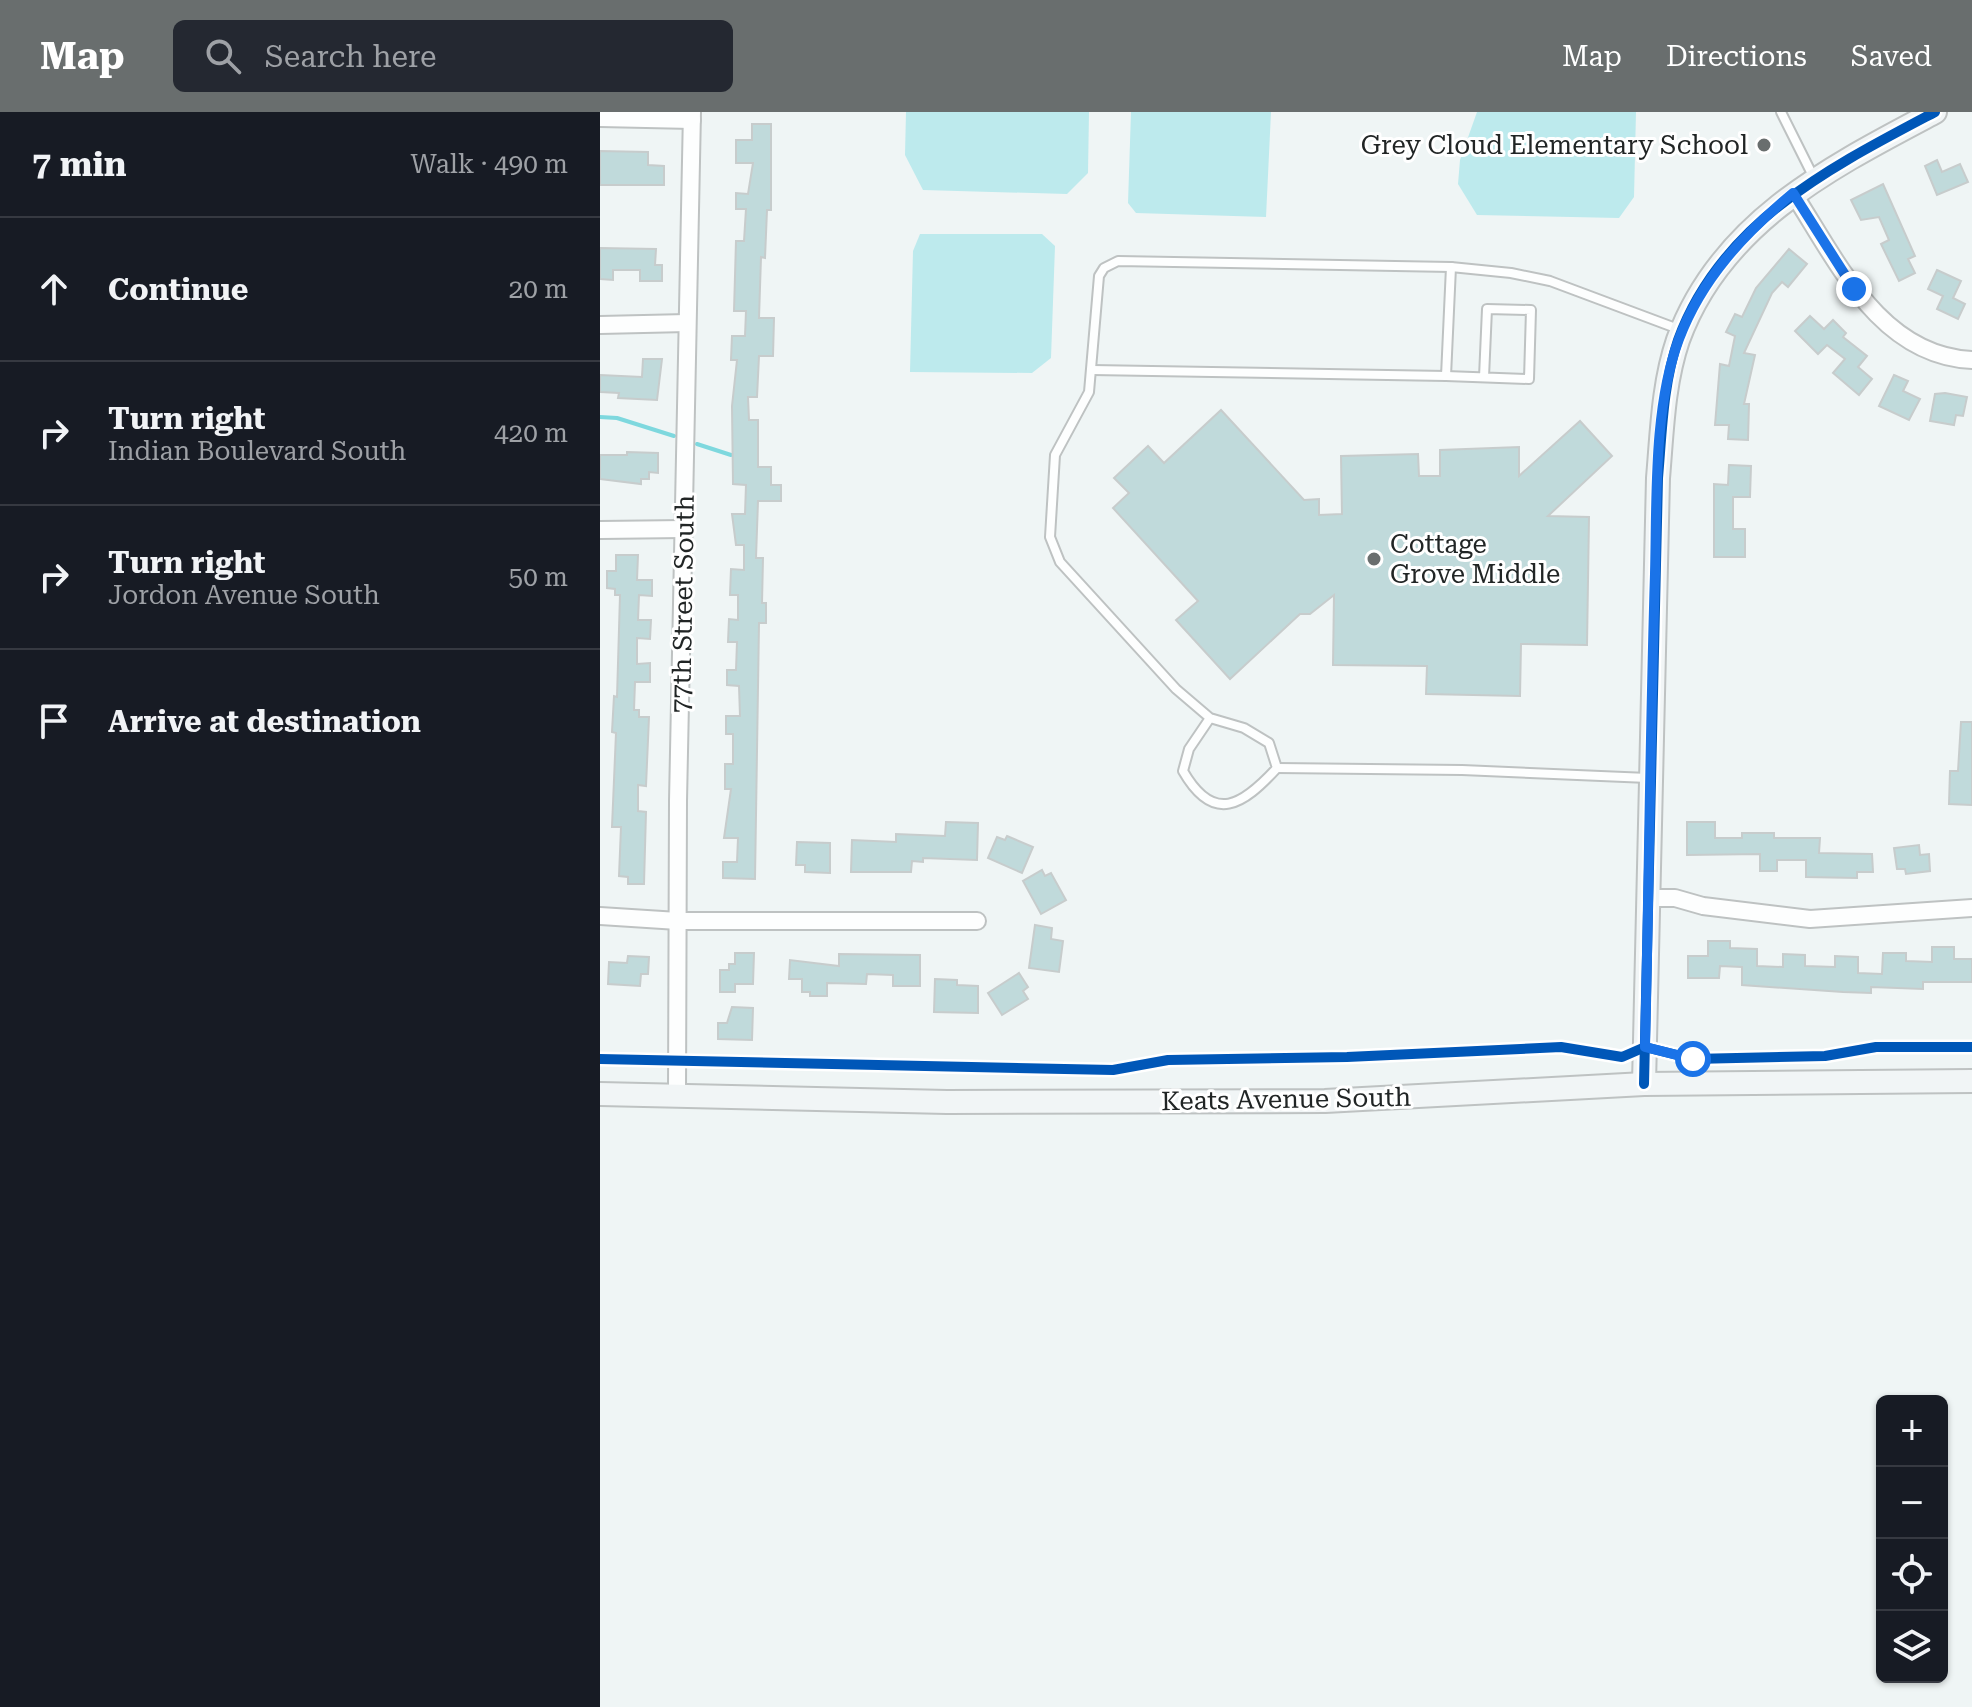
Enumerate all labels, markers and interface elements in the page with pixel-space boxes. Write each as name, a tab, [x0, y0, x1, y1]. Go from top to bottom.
search box	[173, 20, 733, 92]
text: Map	[40, 34, 125, 78]
icon: search	[201, 34, 245, 78]
text: Search here	[265, 39, 437, 74]
text: Map	[1562, 40, 1622, 73]
text: Directions	[1666, 40, 1807, 73]
text: Saved	[1851, 40, 1932, 73]
place label: Grey Cloud Elementary School	[1361, 130, 1748, 160]
marker: Grey Cloud Elementary School	[1755, 136, 1773, 154]
text: 7 min	[32, 144, 127, 184]
text: Walk · 490 m	[410, 149, 568, 179]
icon: ahead	[32, 267, 76, 311]
route end	[1836, 271, 1872, 307]
text: Continue	[108, 272, 248, 307]
text: 20 m	[509, 274, 568, 304]
text: Turn right	[108, 401, 265, 436]
icon: right	[32, 411, 76, 455]
text: 420 m	[494, 418, 568, 448]
text: Indian Boulevard South	[108, 436, 406, 466]
street label: 77th Street South	[666, 494, 700, 714]
place label: Cottage Grove Middle	[1390, 529, 1560, 589]
text: Turn right	[108, 545, 265, 580]
marker: Cottage Grove Middle	[1365, 550, 1383, 568]
icon: right	[32, 555, 76, 599]
text: 50 m	[509, 562, 568, 592]
text: Jordon Avenue South	[108, 580, 380, 610]
icon: arrive	[32, 699, 76, 743]
text: Arrive at destination	[108, 704, 421, 739]
route start	[1675, 1041, 1711, 1077]
street label: Keats Avenue South	[1161, 1082, 1411, 1116]
map controls	[1876, 1395, 1948, 1683]
button: +	[1876, 1395, 1948, 1467]
button: −	[1876, 1467, 1948, 1539]
button: locate	[1876, 1539, 1948, 1611]
button: layers	[1876, 1611, 1948, 1683]

